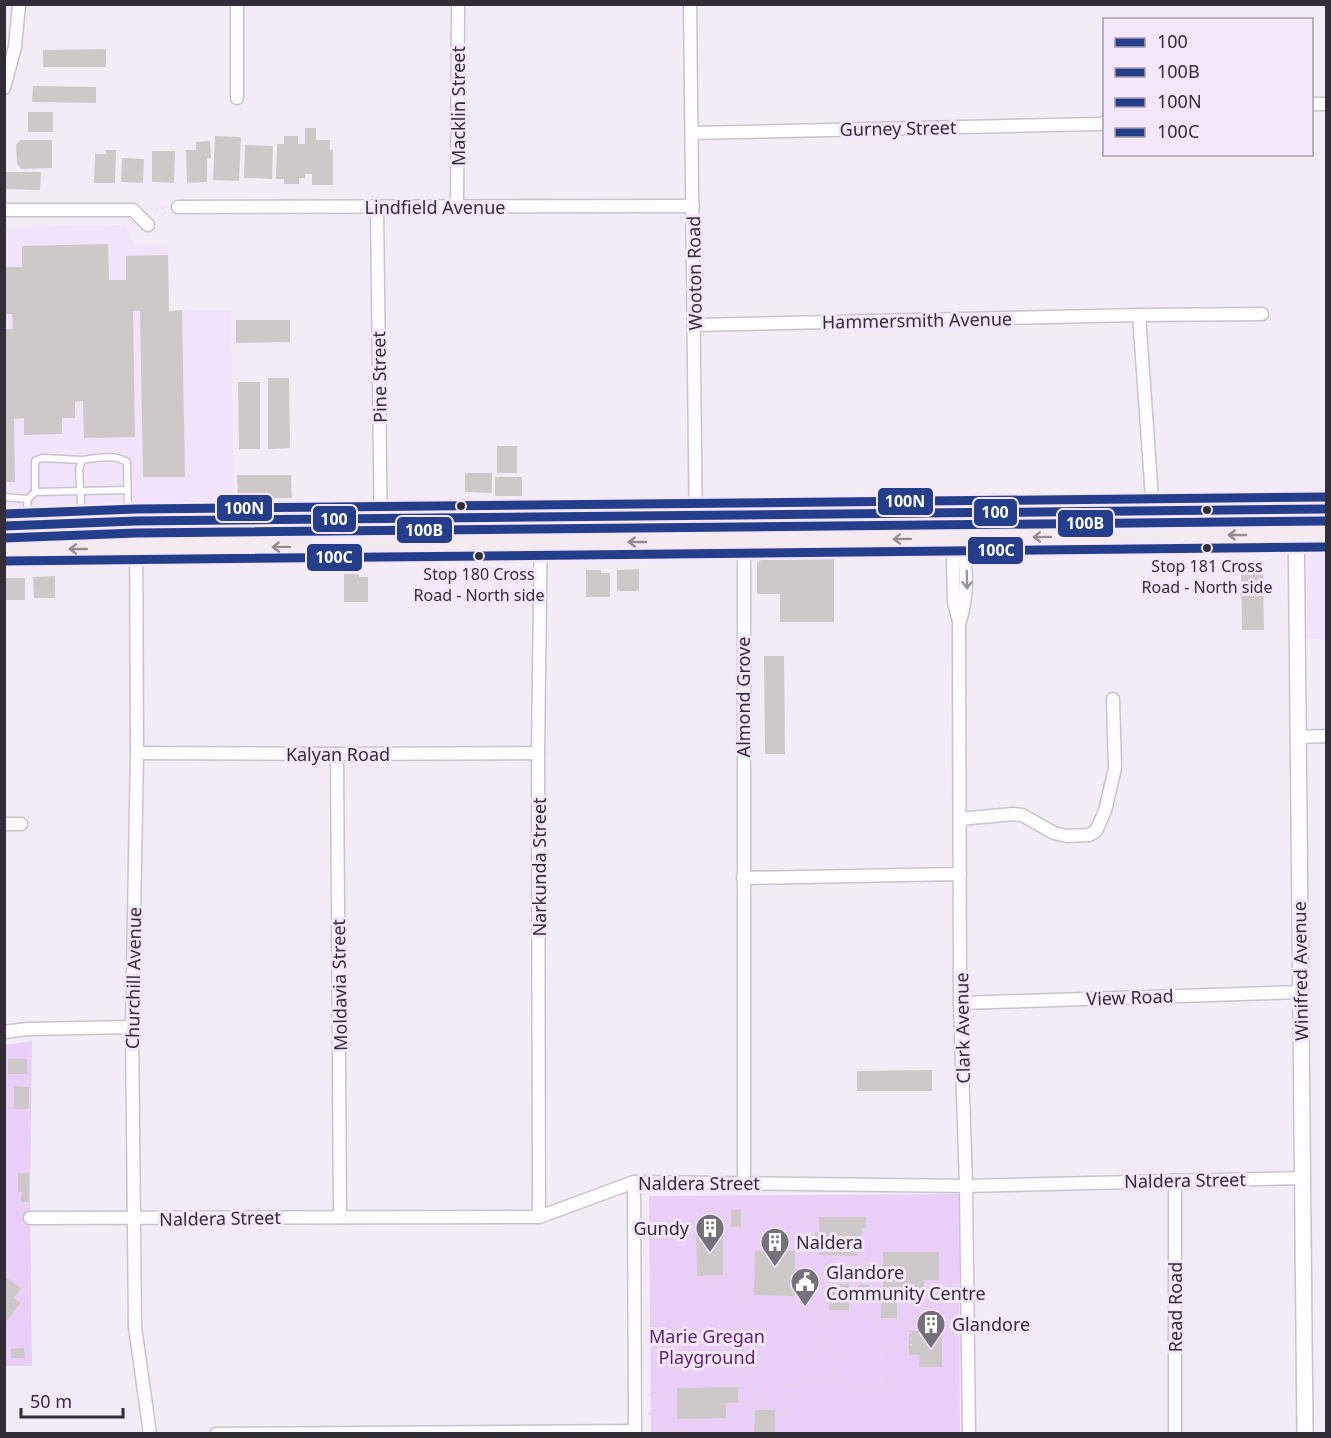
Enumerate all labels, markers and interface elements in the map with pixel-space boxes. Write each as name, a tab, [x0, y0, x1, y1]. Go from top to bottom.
legend	[1103, 18, 1313, 156]
text: 100	[1157, 29, 1188, 53]
street label: Macklin Street	[446, 45, 470, 166]
text: 100B	[1157, 59, 1200, 83]
text: 100N	[1157, 89, 1202, 113]
street label: Gurney Street	[839, 115, 957, 141]
text: 100C	[1157, 119, 1199, 143]
street label: Lindfield Avenue	[365, 195, 505, 219]
street label: Wooton Road	[681, 215, 707, 331]
street label: Hammersmith Avenue	[822, 306, 1012, 334]
street label: Pine Street	[366, 330, 392, 423]
line badge: 100N	[877, 487, 934, 516]
text: 100N	[885, 490, 925, 512]
line badge: 100N	[216, 494, 273, 522]
text: 100N	[224, 497, 264, 519]
line badge: 100	[973, 498, 1018, 527]
unlabelled marker	[455, 500, 467, 512]
text: 100	[981, 501, 1009, 523]
unlabelled marker	[1201, 504, 1213, 516]
line badge: 100	[312, 505, 357, 533]
text: 100	[320, 508, 348, 530]
line badge: 100B	[1057, 509, 1114, 538]
text: 100B	[1066, 512, 1104, 534]
line badge: 100B	[396, 516, 453, 544]
text: 100B	[405, 519, 443, 541]
one-way arrow	[1228, 530, 1248, 541]
one-way arrow	[1033, 531, 1053, 543]
one-way arrow	[893, 533, 913, 545]
one-way arrow	[628, 536, 648, 548]
line badge: 100C	[967, 536, 1024, 565]
text: 100C	[977, 539, 1015, 561]
one-way arrow	[271, 541, 291, 553]
marker: Stop 181 Cross Road - North side	[1201, 542, 1213, 554]
one-way arrow	[68, 543, 88, 555]
line badge: 100C	[306, 543, 363, 572]
text: 100C	[315, 546, 353, 568]
marker: Stop 180 Cross Road - North side	[473, 550, 485, 562]
place label: Stop 181 Cross Road - North side	[1142, 555, 1272, 598]
place label: Stop 180 Cross Road - North side	[414, 563, 544, 606]
one-way arrow	[961, 570, 973, 590]
street label: Almond Grove	[731, 637, 755, 757]
street label: Kalyan Road	[286, 742, 390, 766]
street label: Narkunda Street	[527, 797, 551, 937]
street label: Winifred Avenue	[1287, 901, 1313, 1041]
street label: Churchill Avenue	[120, 907, 146, 1049]
street label: Moldavia Street	[326, 918, 352, 1051]
street label: Clark Avenue	[949, 972, 975, 1084]
street label: View Road	[1086, 983, 1174, 1011]
street label: Naldera Street	[1124, 1167, 1247, 1193]
street label: Naldera Street	[638, 1171, 760, 1195]
street label: Naldera Street	[159, 1205, 282, 1231]
building icon: Gundy	[694, 1212, 726, 1254]
place label: Gundy	[633, 1216, 690, 1240]
building icon: Naldera	[759, 1226, 791, 1268]
place label: Naldera	[796, 1230, 863, 1254]
place label: Glandore Community Centre	[826, 1260, 986, 1305]
street label: Read Road	[1163, 1262, 1187, 1352]
public building icon: Glandore Community Centre	[789, 1266, 821, 1308]
building icon: Glandore	[915, 1308, 947, 1350]
place label: Glandore	[952, 1312, 1030, 1336]
park label: Marie Gregan Playground	[649, 1324, 765, 1369]
scale bar	[21, 1381, 123, 1419]
text: 50 m	[30, 1389, 72, 1413]

